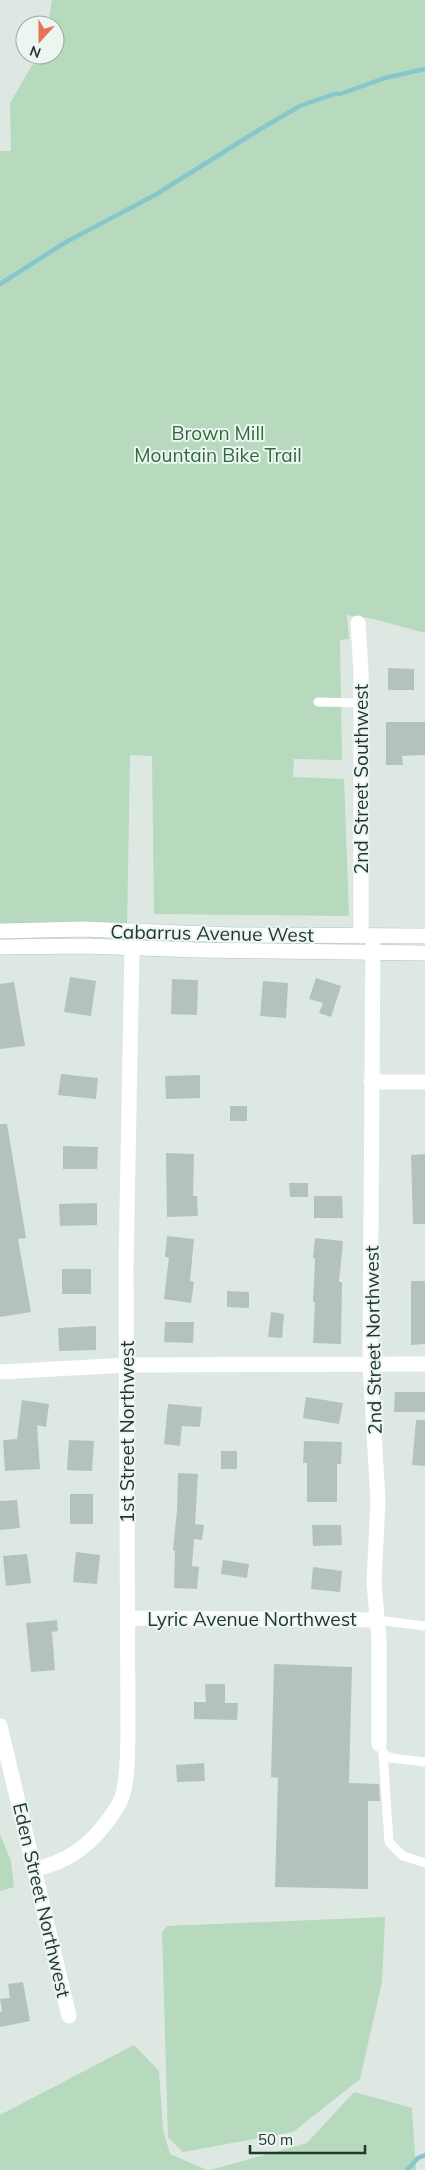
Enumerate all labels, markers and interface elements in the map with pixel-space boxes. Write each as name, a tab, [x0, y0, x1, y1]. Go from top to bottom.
north arrow	[15, 15, 65, 65]
text: N	[27, 42, 44, 62]
park label: Brown Mill Mountain Bike Trail	[134, 421, 302, 467]
street label: 2nd Street Southwest	[349, 683, 373, 874]
street label: Cabarrus Avenue West	[110, 919, 314, 947]
street label: 2nd Street Northwest	[359, 1245, 387, 1435]
street label: 1st Street Northwest	[115, 1340, 139, 1523]
street label: Lyric Avenue Northwest	[147, 1607, 357, 1631]
street label: Eden Street Northwest	[8, 1800, 76, 2000]
scale bar	[250, 2122, 365, 2154]
text: 50 m	[258, 2130, 293, 2149]

